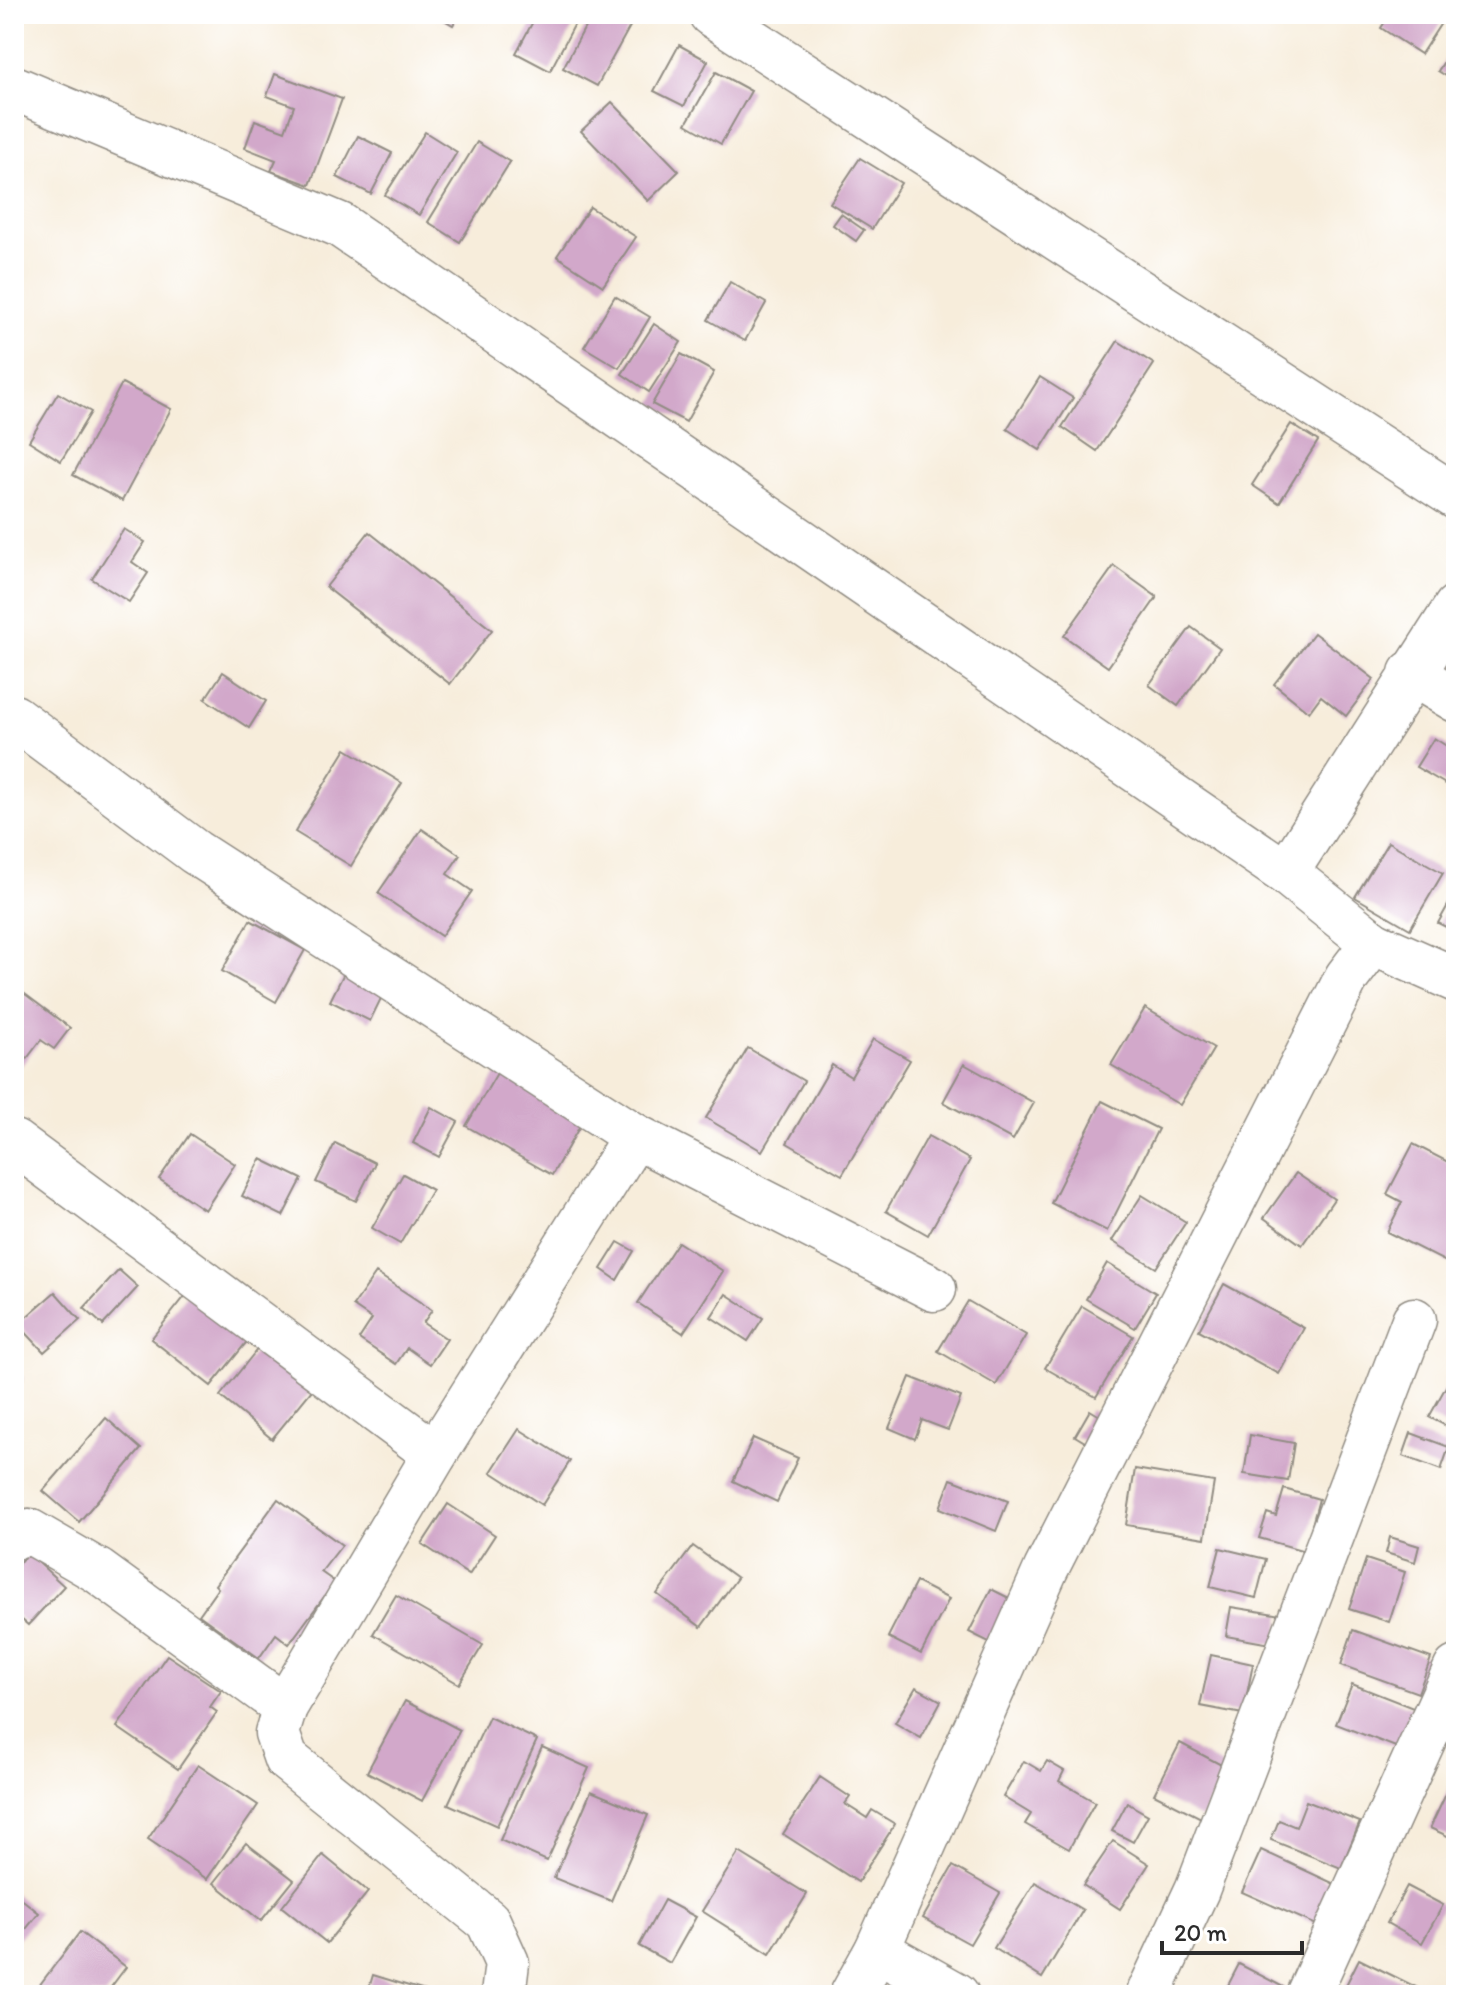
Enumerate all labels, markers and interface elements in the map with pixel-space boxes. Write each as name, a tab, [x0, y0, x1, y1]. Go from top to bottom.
scale bar	[1162, 1905, 1302, 1955]
text: 20 m	[1174, 1918, 1227, 1947]

